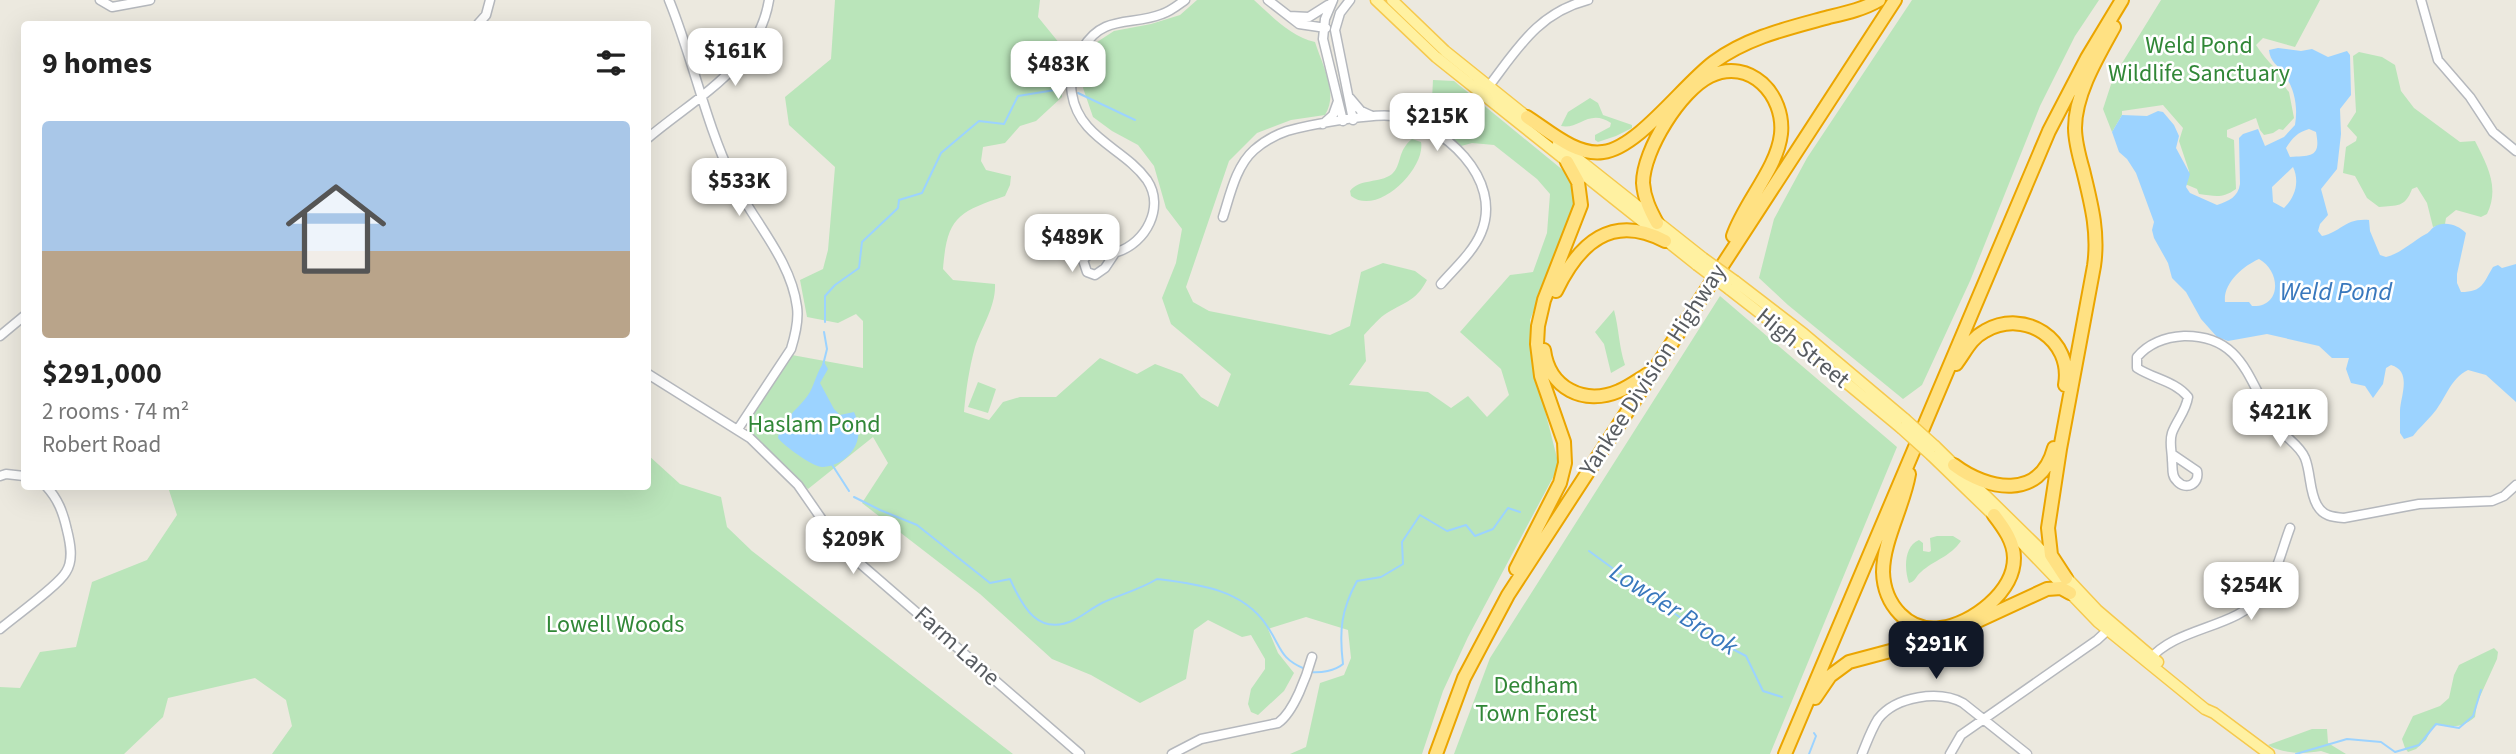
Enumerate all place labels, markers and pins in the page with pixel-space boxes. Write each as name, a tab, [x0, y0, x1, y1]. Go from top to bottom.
pin: $161K	[686, 28, 784, 88]
pin: $483K	[1009, 42, 1107, 101]
pin: $215K	[1388, 94, 1486, 153]
pin: $533K	[690, 158, 788, 218]
pin: $489K	[1023, 215, 1121, 274]
pin: $421K	[2231, 390, 2329, 449]
pin: $209K	[804, 516, 902, 576]
pin: $254K	[2202, 562, 2300, 622]
pin: $291K	[1887, 622, 1985, 681]

